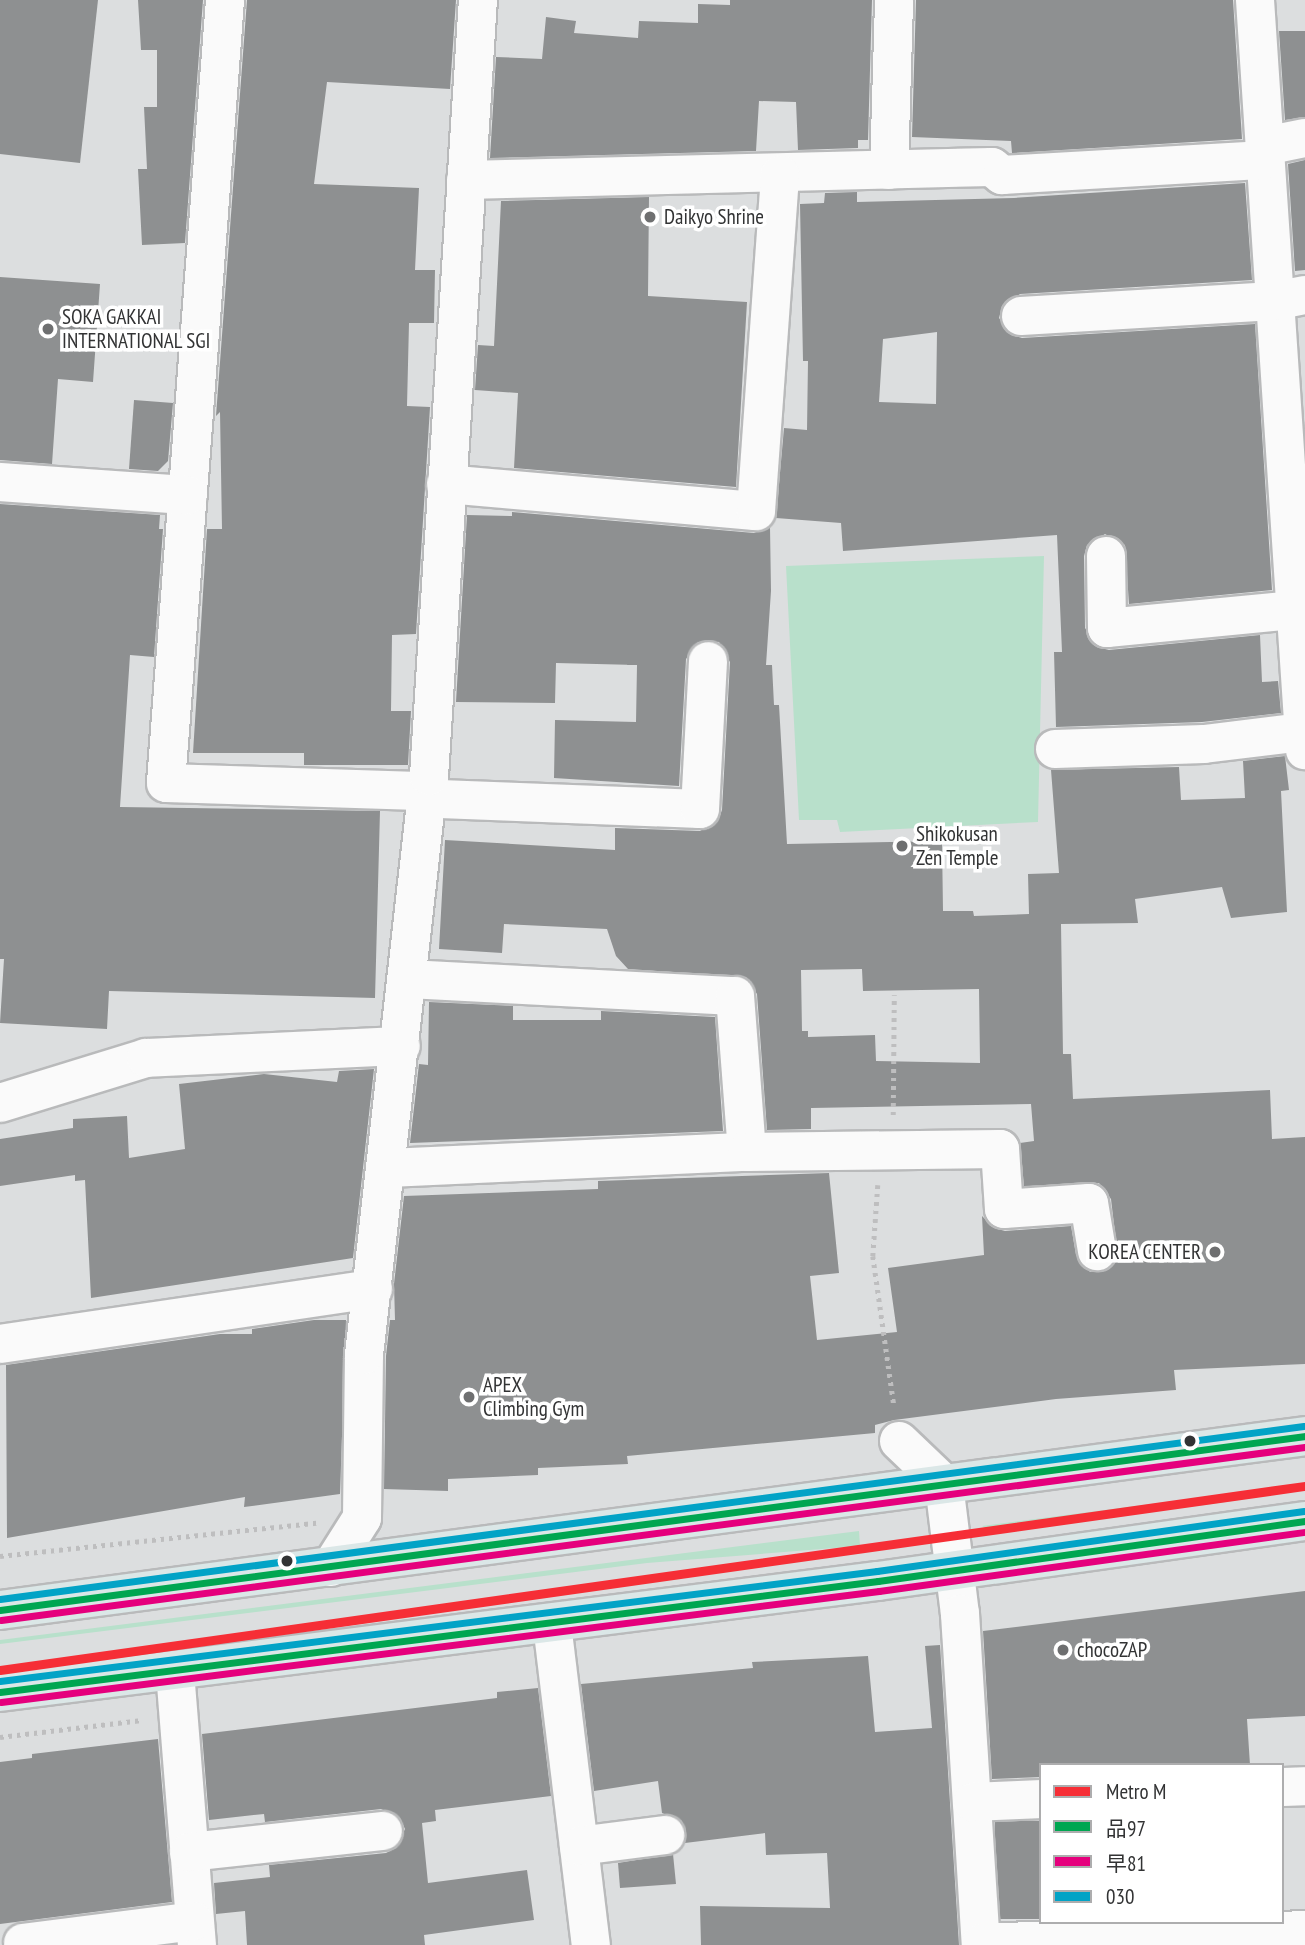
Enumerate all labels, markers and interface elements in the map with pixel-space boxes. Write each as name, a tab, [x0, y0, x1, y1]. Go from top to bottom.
place label: Daikyo Shrine	[664, 204, 764, 230]
marker: Daikyo Shrine	[642, 209, 658, 225]
place label: SOKA GAKKAI INTERNATIONAL SGI	[62, 304, 211, 354]
marker: SOKA GAKKAI INTERNATIONAL SGI	[40, 321, 56, 337]
place label: Shikokusan Zen Temple	[916, 821, 999, 871]
marker: Shikokusan Zen Temple	[894, 838, 910, 854]
place label: KOREA CENTER	[1088, 1239, 1201, 1265]
marker: KOREA CENTER	[1207, 1244, 1223, 1260]
place label: APEX Climbing Gym	[483, 1372, 584, 1422]
marker: APEX Climbing Gym	[461, 1389, 477, 1405]
unlabelled marker	[1183, 1434, 1197, 1448]
unlabelled marker	[280, 1554, 294, 1568]
place label: chocoZAP	[1077, 1637, 1147, 1663]
marker: chocoZAP	[1055, 1642, 1071, 1658]
legend	[1039, 1763, 1284, 1924]
text: Metro M	[1106, 1778, 1166, 1805]
text: 品97	[1106, 1815, 1146, 1842]
text: 早81	[1106, 1850, 1146, 1877]
text: 030	[1106, 1883, 1134, 1910]

